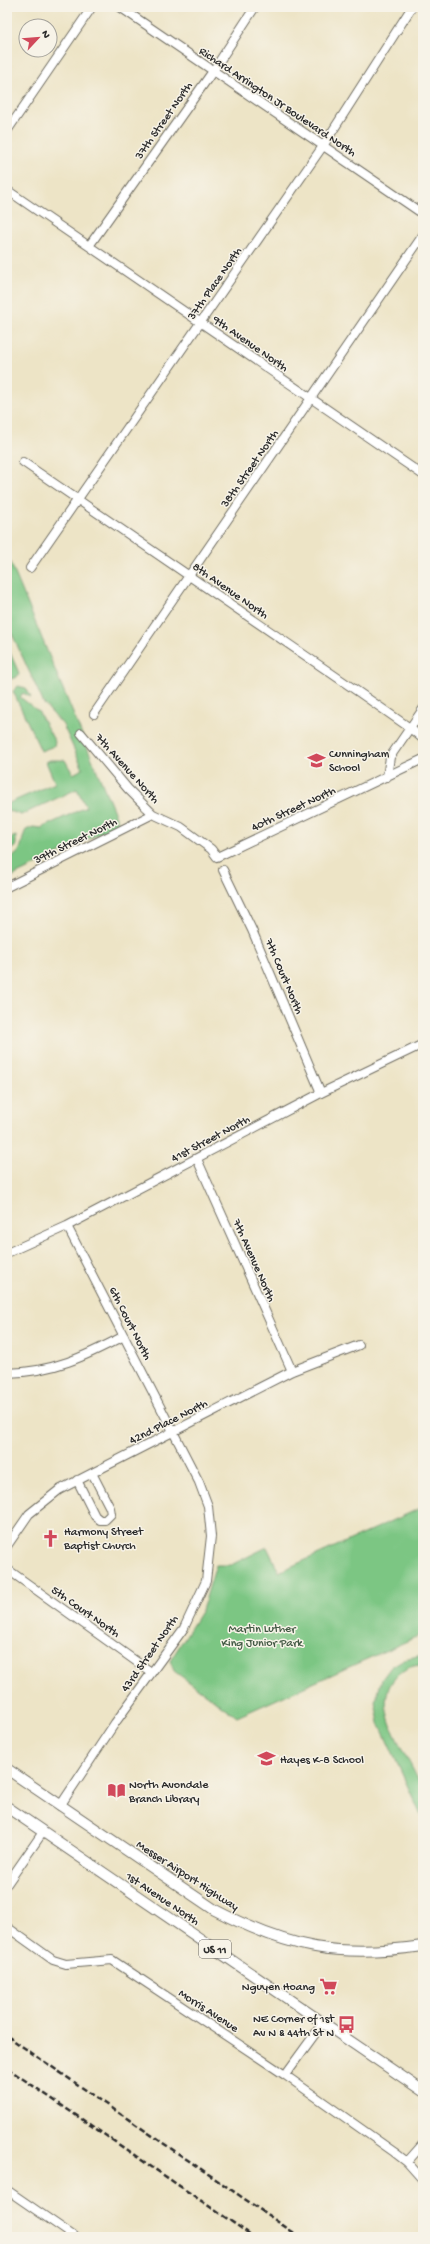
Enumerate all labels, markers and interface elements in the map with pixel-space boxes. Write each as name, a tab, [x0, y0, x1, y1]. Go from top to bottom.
north arrow	[18, 18, 58, 58]
text: N	[38, 29, 52, 40]
street label: Richard Arrington Jr Boulevard North	[196, 45, 359, 161]
street label: 37th Street North	[132, 79, 197, 163]
street label: 37th Place North	[185, 245, 246, 324]
street label: 9th Avenue North	[209, 313, 291, 376]
street label: 38th Street North	[218, 427, 283, 511]
street label: 8th Avenue North	[189, 560, 271, 623]
street label: 7th Avenue North	[91, 731, 162, 808]
place label: Cunningham School	[329, 748, 390, 776]
school or university icon: Cunningham School	[306, 750, 326, 770]
street label: 40th Street North	[250, 784, 339, 835]
street label: 39th Street North	[31, 815, 120, 868]
street label: 7th Court North	[261, 936, 306, 1017]
street label: 41st Street North	[169, 1113, 253, 1166]
street label: 7th Avenue North	[228, 1216, 278, 1305]
street label: 6th Court North	[105, 1285, 154, 1363]
street label: 42nd Place North	[127, 1397, 211, 1449]
place label: Harmony Street Baptist Church	[63, 1526, 144, 1554]
church icon: Harmony Street Baptist Church	[41, 1528, 61, 1548]
street label: 5th Court North	[48, 1584, 122, 1642]
street label: 43rd Street North	[119, 1613, 183, 1695]
park label: Martin Luther King Junior Park	[221, 1623, 304, 1651]
school or university icon: Hayes K-8 School	[257, 1749, 277, 1769]
place label: Hayes K-8 School	[280, 1754, 364, 1768]
place label: North Avondale Branch Library	[128, 1779, 209, 1807]
library icon: North Avondale Branch Library	[106, 1781, 126, 1801]
street label: Messer Airport Highway	[133, 1838, 241, 1915]
street label: 1st Avenue North	[122, 1869, 202, 1930]
road number: US 11	[199, 1940, 231, 1958]
supermarket icon: Nguyen Hoang	[318, 1976, 338, 1996]
place label: Nguyen Hoang	[242, 1981, 315, 1995]
street label: Morris Avenue	[175, 1987, 241, 2037]
place label: NE Corner of 1st Av N & 44th St N	[253, 2013, 335, 2041]
bus stop icon: NE Corner of 1st Av N & 44th St N	[337, 2015, 357, 2035]

